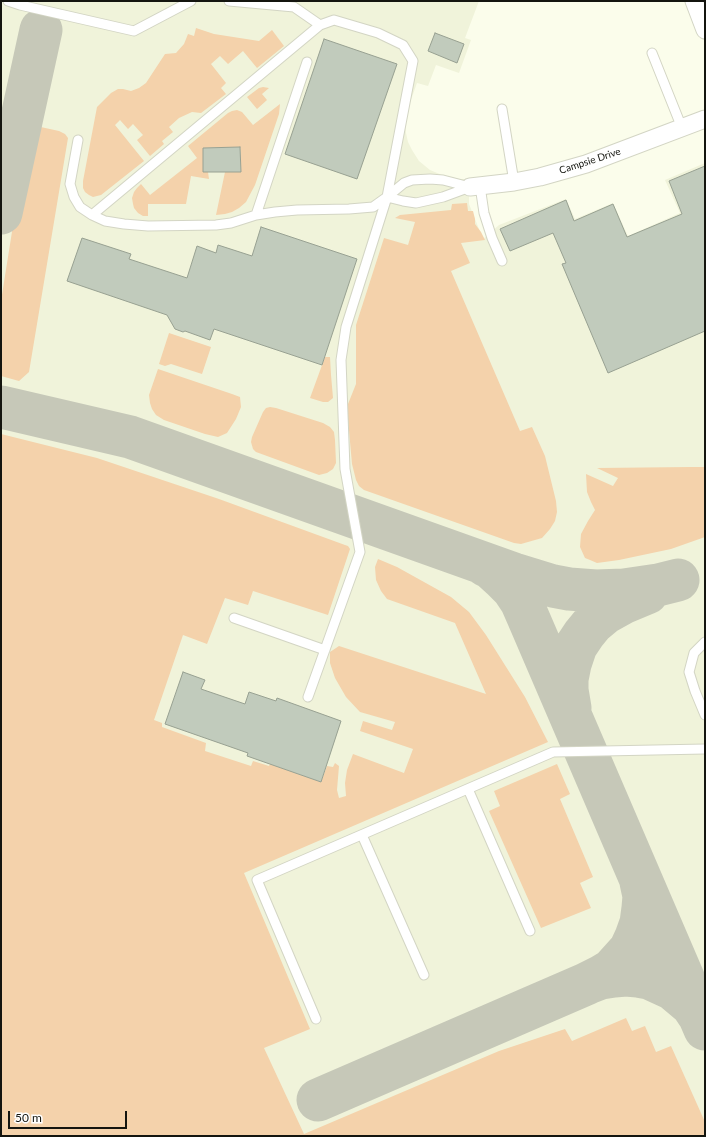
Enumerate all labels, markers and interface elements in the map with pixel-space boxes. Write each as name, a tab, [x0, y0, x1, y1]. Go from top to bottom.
street label: Campsie Drive	[558, 145, 622, 177]
scale bar	[10, 1103, 129, 1129]
text: 50 m	[15, 1110, 42, 1125]

